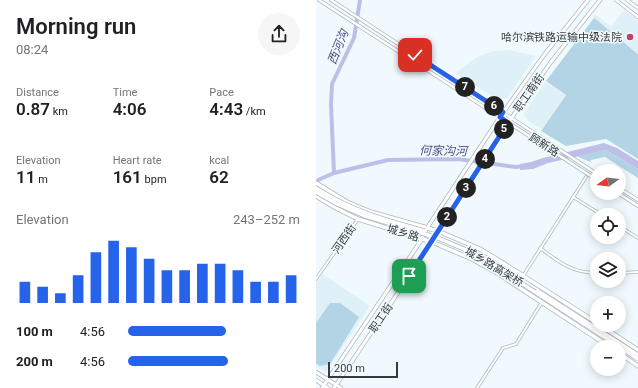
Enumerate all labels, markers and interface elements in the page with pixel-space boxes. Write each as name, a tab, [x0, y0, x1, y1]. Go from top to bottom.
button: share	[258, 13, 300, 55]
text: Morning run	[16, 14, 136, 39]
water label: 西河沟	[325, 26, 352, 66]
place label: 哈尔滨铁路运输中级法院	[501, 31, 622, 44]
marker: 哈尔滨铁路运输中级法院	[625, 32, 635, 42]
pin	[398, 38, 432, 72]
text: 08:24	[16, 42, 48, 57]
icon: check	[404, 44, 426, 66]
street label: 职工南街	[511, 71, 547, 115]
pin: 7	[455, 77, 475, 97]
text: 7	[462, 80, 468, 93]
text: Distance	[16, 86, 59, 99]
text: Time	[113, 86, 137, 99]
text: Pace	[209, 86, 234, 99]
pin: 6	[484, 96, 504, 116]
text: 0.87	[16, 99, 50, 119]
text: 4:06	[113, 99, 146, 119]
text: 4:43	[209, 99, 243, 119]
text: 6	[491, 99, 497, 112]
text: km	[50, 105, 68, 118]
text: /km	[243, 105, 266, 118]
pin: 5	[494, 119, 514, 139]
text: 5	[501, 122, 507, 135]
street label: 顾新路	[527, 131, 561, 159]
water label: 何家沟河	[419, 144, 469, 158]
pin: 4	[475, 149, 495, 169]
text: 4	[482, 152, 488, 165]
text: Elevation	[16, 154, 61, 167]
text: Heart rate	[113, 154, 162, 167]
text: kcal	[209, 154, 229, 167]
north arrow	[590, 164, 626, 200]
map controls	[590, 164, 626, 376]
text: 11	[16, 167, 35, 187]
text: 161	[113, 167, 142, 187]
text: 62	[209, 167, 229, 187]
text: m	[35, 173, 48, 186]
text: bpm	[142, 173, 167, 186]
pin: 3	[456, 178, 476, 198]
text: 3	[463, 181, 469, 194]
pin: 2	[437, 207, 457, 227]
button: locate	[590, 208, 626, 244]
text: 2	[444, 210, 450, 223]
text: Elevation	[16, 212, 69, 227]
text: 243–252 m	[233, 212, 300, 227]
street label: 河西街	[329, 222, 359, 256]
street label: 城乡路	[385, 222, 421, 244]
street label: 城乡路高架桥	[462, 244, 526, 290]
button: layers	[590, 252, 626, 288]
pin	[392, 259, 426, 293]
icon: arrive	[398, 265, 420, 287]
button: +	[590, 296, 626, 332]
street label: 职工街	[366, 301, 396, 335]
text: 100 m	[16, 324, 53, 339]
text: 4:56	[80, 324, 105, 339]
button: −	[590, 340, 626, 376]
text: 200 m	[16, 354, 53, 369]
text: 4:56	[80, 354, 105, 369]
scale bar	[328, 360, 398, 379]
text: 200 m	[334, 362, 365, 375]

